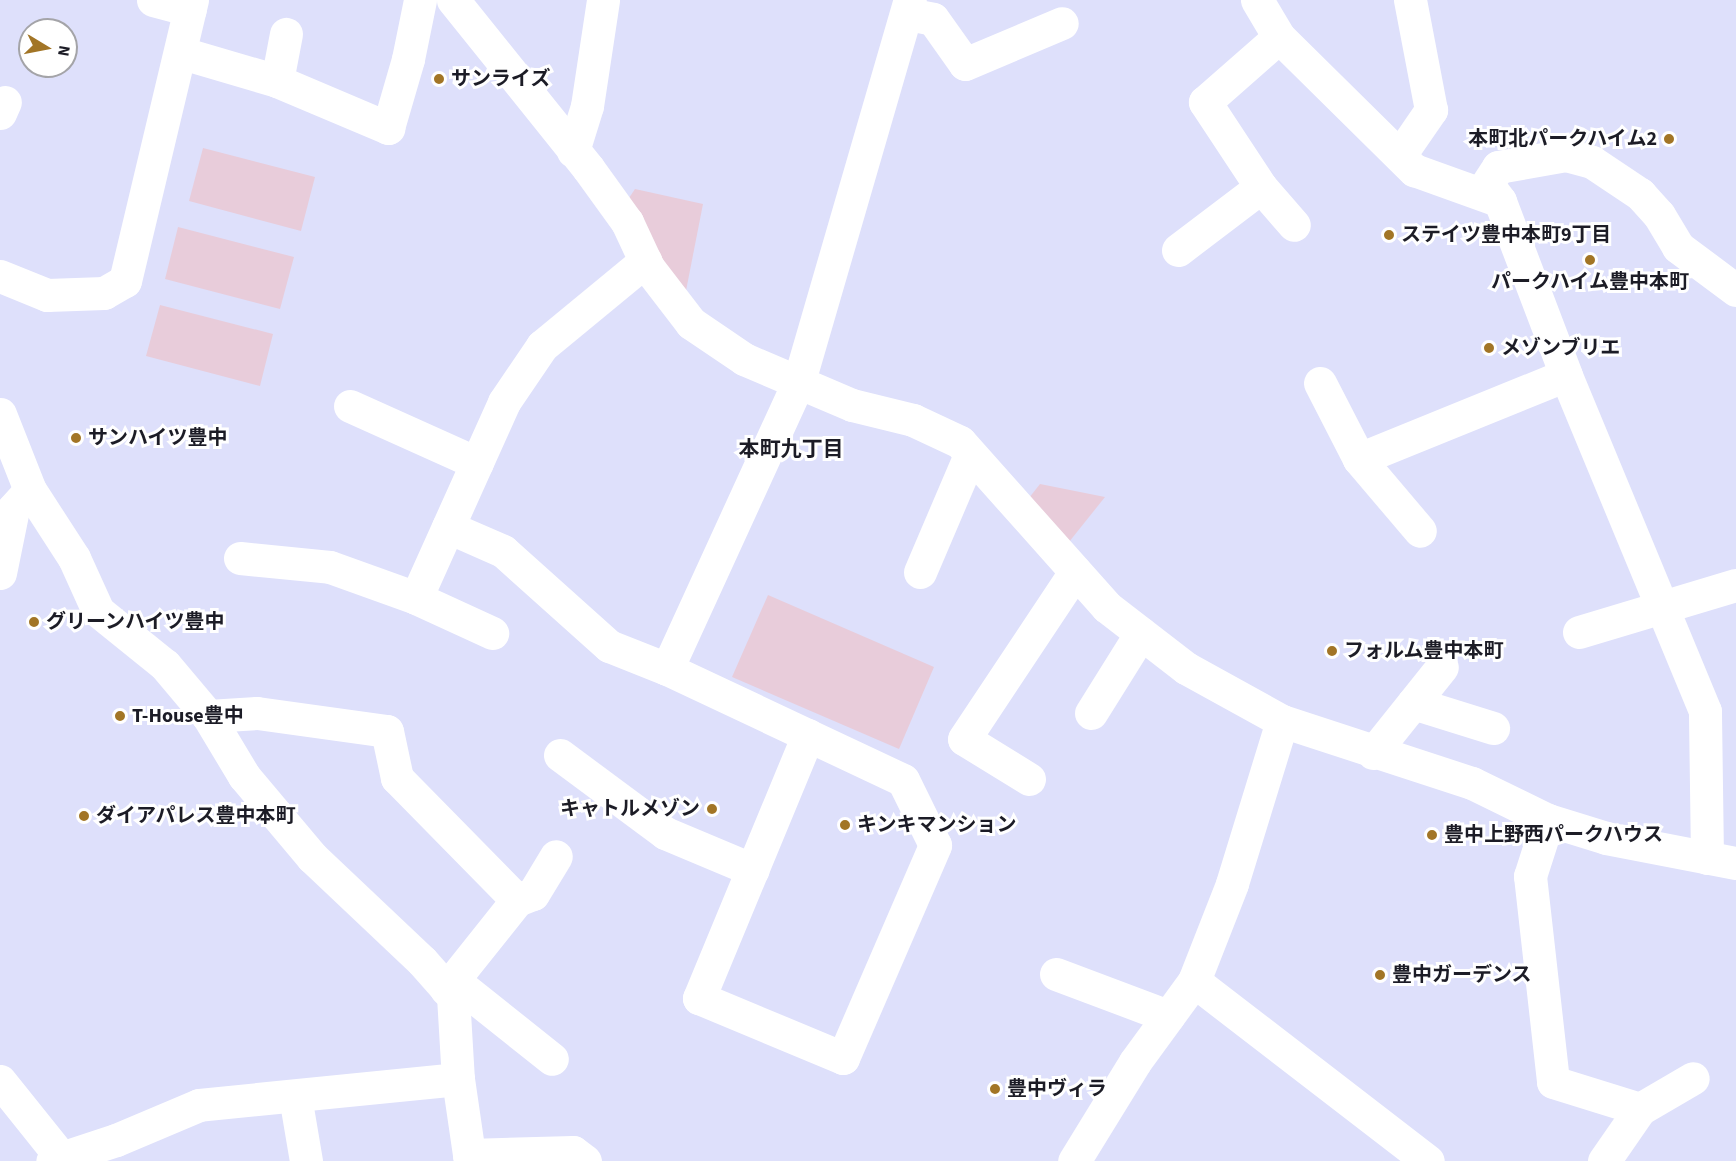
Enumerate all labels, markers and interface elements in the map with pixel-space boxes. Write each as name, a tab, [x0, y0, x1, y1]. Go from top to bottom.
north arrow	[18, 18, 78, 78]
text: N	[52, 44, 76, 58]
place label: サンライズ	[451, 67, 551, 91]
marker: サンライズ	[432, 72, 446, 86]
place label: 本町北パークハイム2	[1466, 127, 1657, 151]
marker: 本町北パークハイム2	[1662, 132, 1676, 146]
place label: ステイツ豊中本町9丁目	[1401, 223, 1612, 247]
marker: ステイツ豊中本町9丁目	[1382, 228, 1396, 242]
marker: パークハイム豊中本町	[1583, 253, 1597, 267]
place label: パークハイム豊中本町	[1490, 270, 1690, 294]
place label: メゾンブリエ	[1501, 336, 1621, 360]
marker: メゾンブリエ	[1482, 341, 1496, 355]
place label: サンハイツ豊中	[88, 426, 228, 450]
marker: サンハイツ豊中	[69, 431, 83, 445]
district label: 本町九丁目	[739, 436, 843, 462]
place label: グリーンハイツ豊中	[46, 610, 226, 634]
marker: グリーンハイツ豊中	[27, 615, 41, 629]
place label: フォルム豊中本町	[1344, 639, 1504, 663]
marker: フォルム豊中本町	[1325, 644, 1339, 658]
place label: T-House豊中	[132, 704, 244, 728]
marker: T-House豊中	[113, 709, 127, 723]
place label: キャトルメゾン	[560, 797, 700, 821]
marker: キャトルメゾン	[705, 802, 719, 816]
place label: ダイアパレス豊中本町	[96, 804, 296, 828]
marker: ダイアパレス豊中本町	[77, 809, 91, 823]
place label: キンキマンション	[857, 813, 1017, 837]
marker: キンキマンション	[838, 818, 852, 832]
place label: 豊中上野西パークハウス	[1444, 823, 1664, 847]
marker: 豊中上野西パークハウス	[1425, 828, 1439, 842]
place label: 豊中ガーデンス	[1392, 963, 1532, 987]
marker: 豊中ガーデンス	[1373, 968, 1387, 982]
place label: 豊中ヴィラ	[1007, 1077, 1107, 1101]
marker: 豊中ヴィラ	[988, 1082, 1002, 1096]

